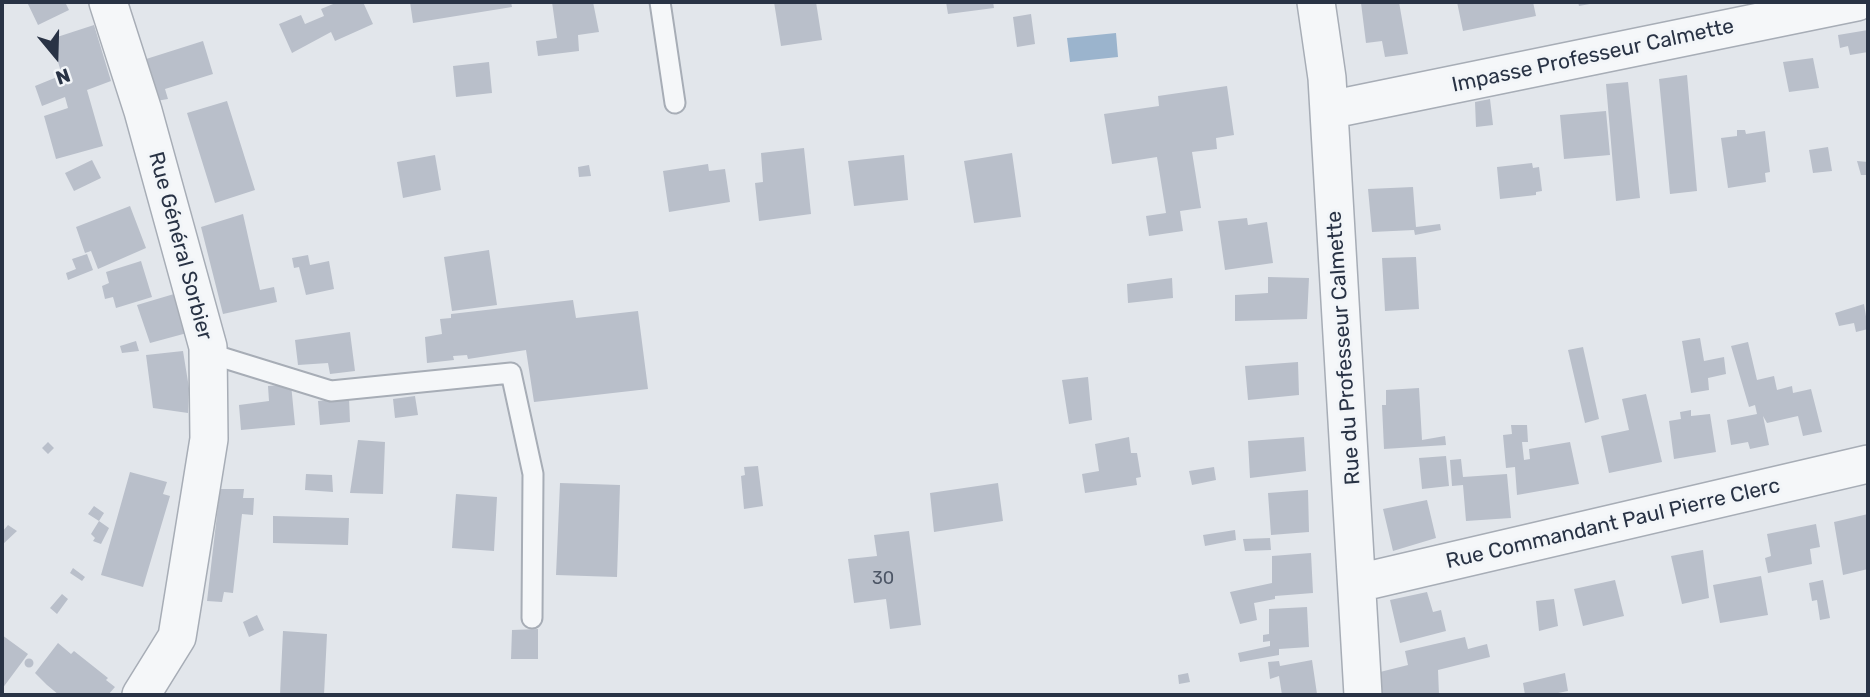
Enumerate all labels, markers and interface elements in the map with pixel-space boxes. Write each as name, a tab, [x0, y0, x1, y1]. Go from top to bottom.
street label: Impasse Professeur Calmette	[1450, 14, 1736, 98]
north arrow	[21, 21, 91, 91]
text: N	[53, 63, 73, 89]
street label: Rue Général Sorbier	[143, 149, 217, 343]
street label: Rue du Professeur Calmette	[1322, 210, 1366, 486]
street label: Rue Commandant Paul Pierre Clerc	[1444, 473, 1782, 575]
house number: 30	[872, 568, 894, 590]

